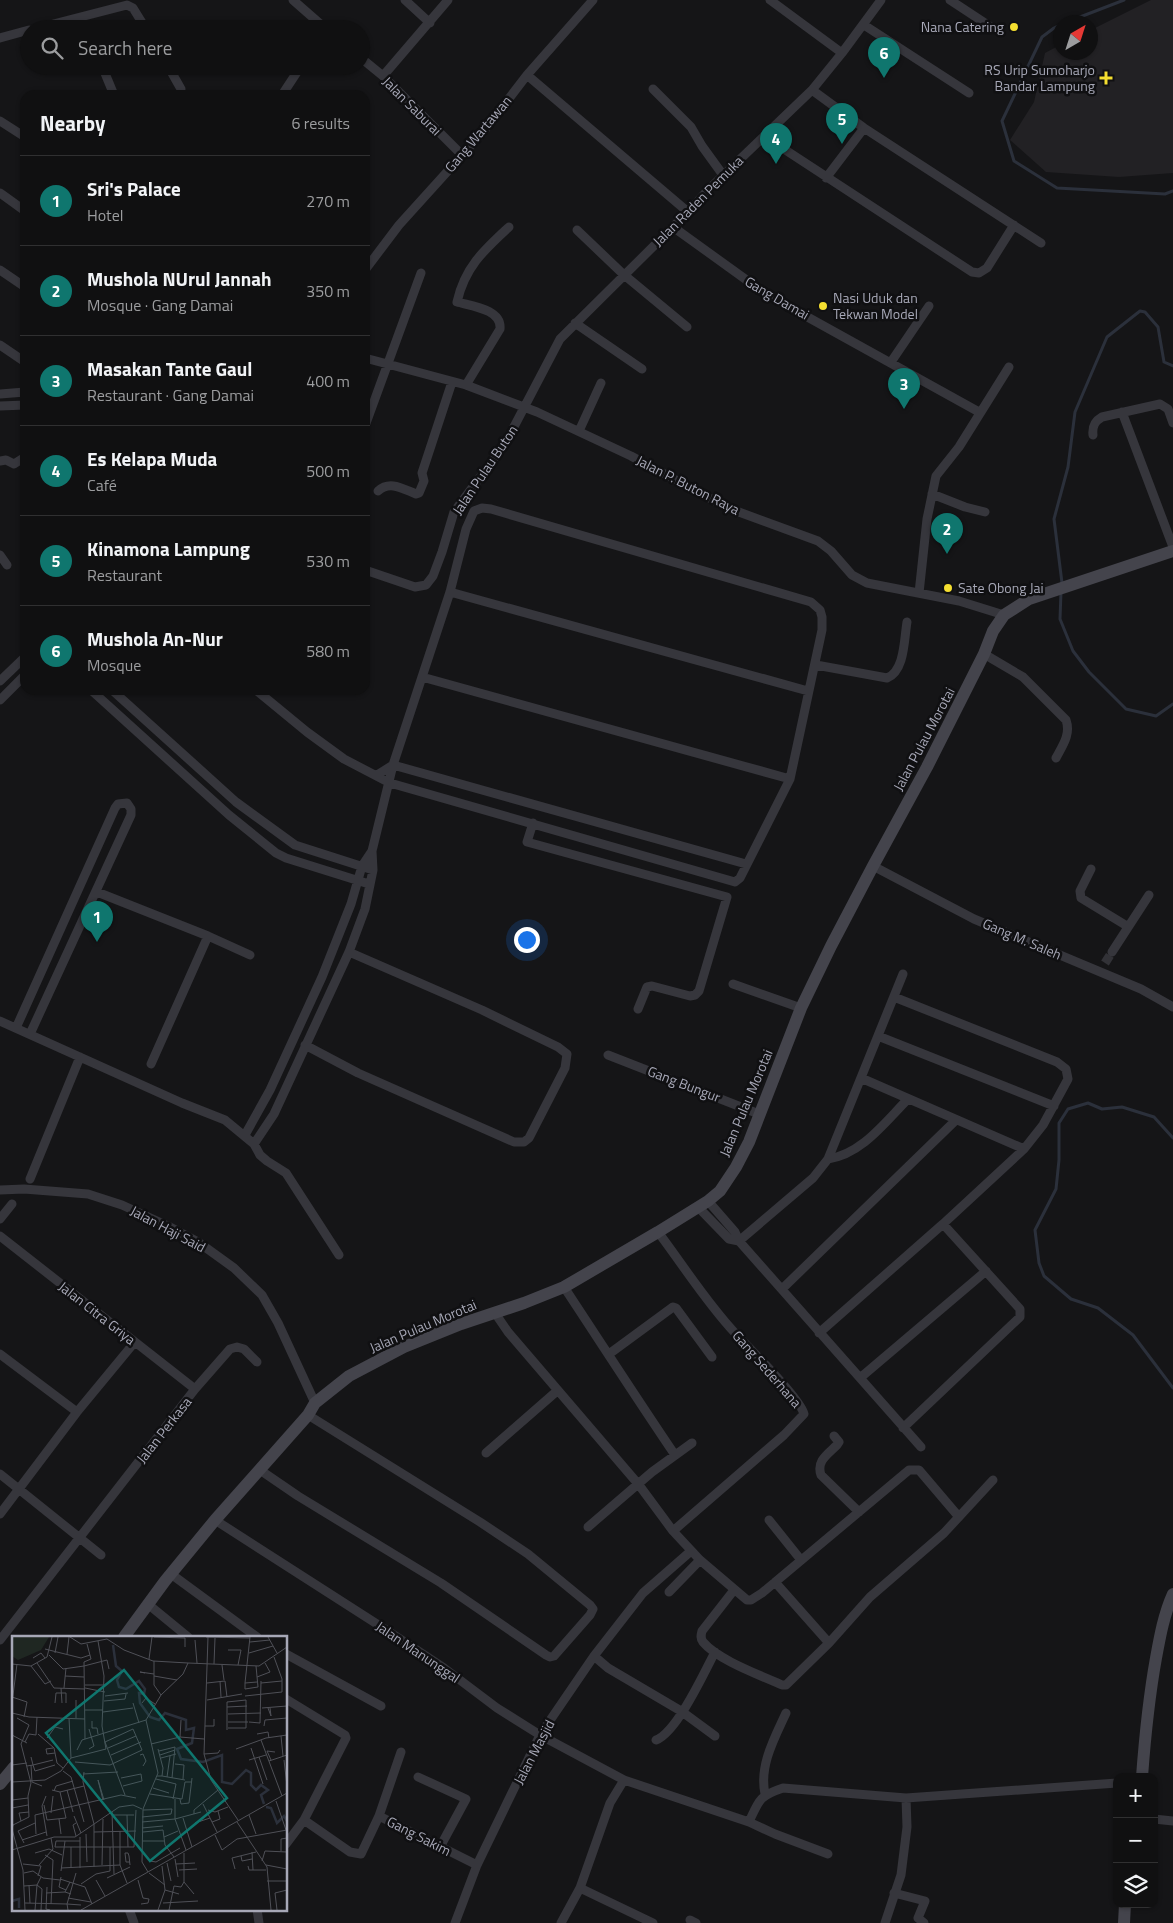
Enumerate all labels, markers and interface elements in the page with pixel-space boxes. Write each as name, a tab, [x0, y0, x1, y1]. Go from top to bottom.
north arrow	[1053, 15, 1098, 60]
place label: Nana Catering	[921, 16, 1004, 37]
search box	[20, 20, 370, 75]
marker: Nana Catering	[1008, 21, 1020, 33]
text: Search here	[78, 33, 172, 62]
icon: search	[38, 34, 66, 62]
pin: 6	[868, 37, 900, 78]
place label: RS Urip Sumoharjo Bandar Lampung	[984, 59, 1095, 96]
street label: Jalan Saburai	[378, 71, 447, 140]
marker: RS Urip Sumoharjo Bandar Lampung	[1099, 71, 1113, 85]
street label: Gang Wartawan	[439, 91, 516, 177]
pin: 5	[826, 103, 858, 144]
text: Nearby	[40, 107, 105, 139]
text: 6 results	[291, 111, 350, 135]
pin: 4	[760, 123, 792, 164]
street label: Jalan Raden Pemuka	[648, 151, 748, 251]
text: Sri's Palace	[87, 174, 181, 203]
text: 1	[52, 189, 60, 213]
text: 270 m	[306, 189, 350, 213]
text: Hotel	[87, 203, 124, 227]
text: Mushola NUrul Jannah	[87, 264, 271, 293]
street label: Gang Damai	[741, 271, 813, 324]
text: 2	[52, 279, 60, 303]
text: 350 m	[306, 279, 350, 303]
place label: Nasi Uduk dan Tekwan Model	[833, 287, 918, 324]
text: Mosque · Gang Damai	[87, 293, 233, 317]
marker: Nasi Uduk dan Tekwan Model	[817, 300, 829, 312]
text: Masakan Tante Gaul	[87, 354, 252, 383]
pin: 3	[888, 368, 920, 409]
text: 3	[52, 369, 60, 393]
text: 400 m	[306, 369, 350, 393]
text: Restaurant · Gang Damai	[87, 383, 254, 407]
street label: Jalan Pulau Buton	[447, 421, 522, 519]
text: Es Kelapa Muda	[87, 444, 217, 473]
street label: Jalan P. Buton Raya	[633, 449, 743, 520]
text: 4	[52, 459, 60, 483]
text: 500 m	[306, 459, 350, 483]
text: Café	[87, 473, 117, 497]
pin: 2	[931, 513, 963, 554]
text: Kinamona Lampung	[87, 534, 250, 563]
text: 5	[52, 549, 60, 573]
text: 530 m	[306, 549, 350, 573]
text: Restaurant	[87, 563, 162, 587]
place label: Sate Obong Jai	[958, 577, 1044, 598]
marker: Sate Obong Jai	[942, 582, 954, 594]
text: Mushola An-Nur	[87, 624, 223, 653]
text: 6	[52, 639, 60, 663]
text: 580 m	[306, 639, 350, 663]
text: Mosque	[87, 653, 141, 677]
street label: Jalan Pulau Morotai	[887, 683, 960, 794]
pin: 1	[81, 901, 113, 942]
street label: Gang M. Saleh	[980, 913, 1065, 965]
your location	[514, 927, 540, 953]
street label: Jalan Pulau Morotai	[713, 1046, 778, 1160]
street label: Gang Bungur	[645, 1060, 724, 1107]
street label: Jalan Haji Said	[127, 1200, 210, 1257]
street label: Jalan Citra Griya	[54, 1276, 140, 1349]
street label: Jalan Pulau Morotai	[366, 1293, 480, 1358]
street label: Gang Sederhana	[728, 1325, 807, 1412]
street label: Jalan Perkasa	[131, 1392, 196, 1467]
street label: Jalan Manunggal	[372, 1616, 465, 1688]
inset map	[12, 1636, 288, 1910]
street label: Jalan Masjid	[508, 1716, 559, 1788]
map controls	[1113, 1773, 1158, 1908]
button: +	[1113, 1773, 1158, 1818]
street label: Gang Sakim	[383, 1810, 455, 1861]
button: −	[1113, 1818, 1158, 1863]
button: layers	[1113, 1863, 1158, 1908]

